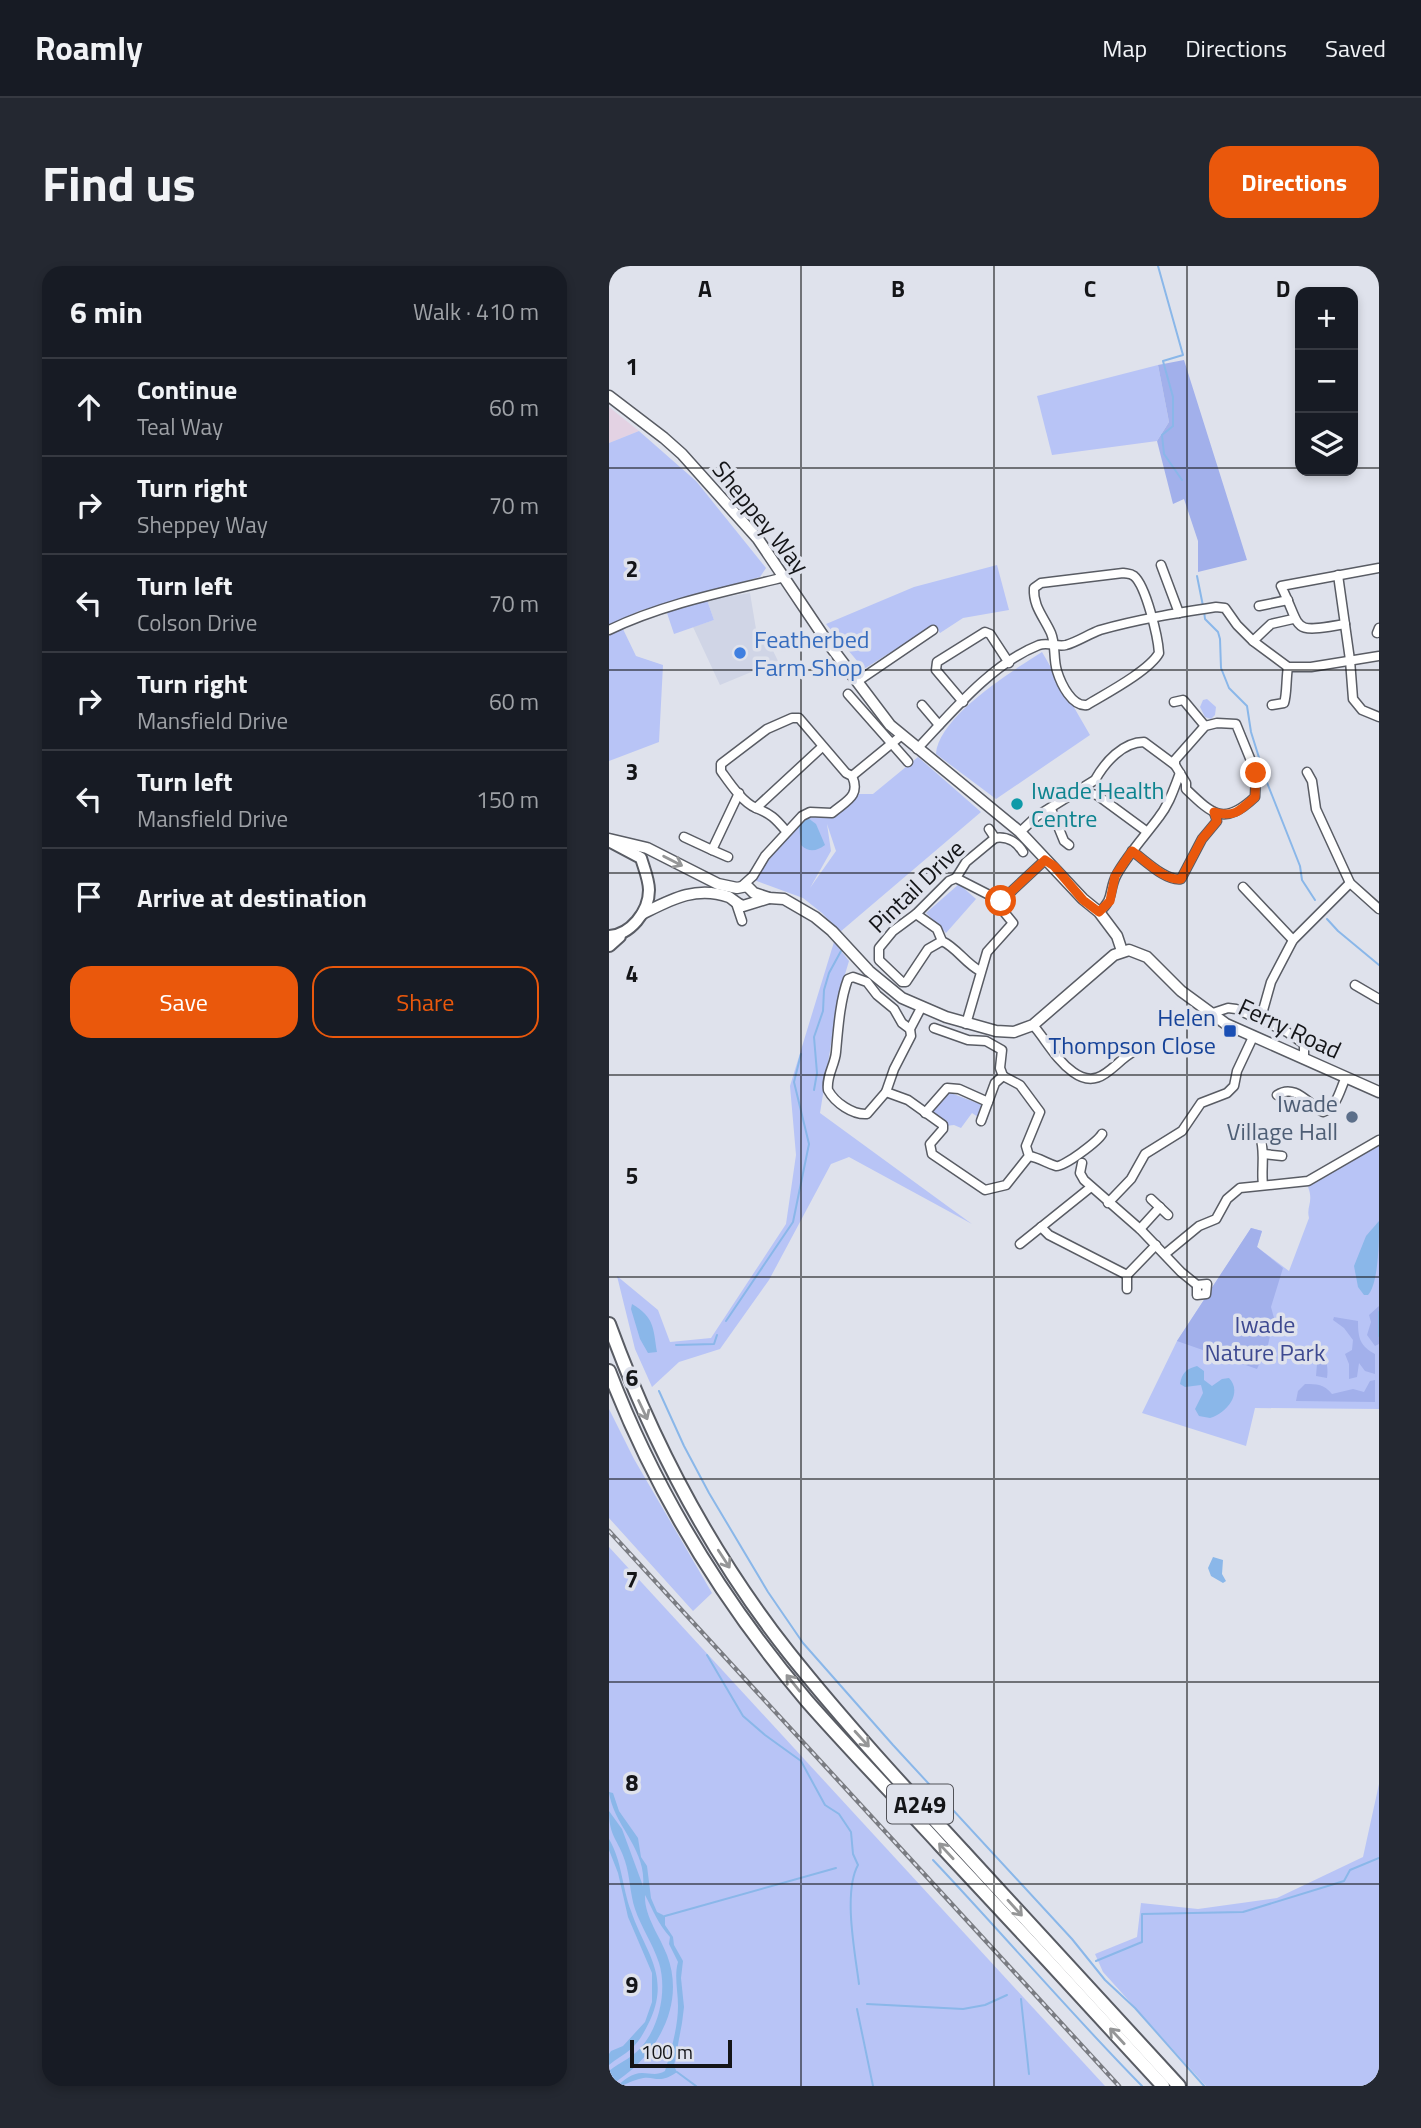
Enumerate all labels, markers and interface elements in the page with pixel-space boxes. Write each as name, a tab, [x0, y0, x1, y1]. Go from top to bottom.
text: Roamly	[35, 23, 143, 73]
text: Map	[1102, 30, 1147, 66]
text: Directions	[1185, 30, 1287, 66]
text: Saved	[1325, 30, 1386, 66]
text: Find us	[42, 145, 196, 220]
button: Directions	[1209, 146, 1379, 218]
text: A	[698, 271, 712, 306]
text: B	[891, 271, 905, 306]
text: C	[1084, 271, 1096, 306]
text: D	[1276, 271, 1290, 306]
map controls	[1295, 287, 1358, 476]
button: +	[1295, 287, 1358, 350]
text: 6 min	[70, 289, 143, 335]
text: Walk · 410 m	[413, 294, 539, 329]
text: 1	[626, 349, 638, 384]
button: −	[1295, 350, 1358, 413]
text: Continue	[137, 370, 237, 409]
icon: ahead	[70, 388, 108, 426]
text: 60 m	[489, 390, 539, 425]
text: Teal Way	[137, 409, 223, 444]
button: layers	[1295, 413, 1358, 476]
street label: Sheppey Way	[704, 453, 818, 582]
text: Turn right	[137, 468, 248, 507]
icon: right	[70, 486, 108, 524]
text: 70 m	[489, 488, 539, 523]
text: Sheppey Way	[137, 507, 268, 542]
text: 2	[626, 551, 638, 586]
text: Turn left	[137, 566, 232, 605]
icon: left	[70, 584, 108, 622]
text: 70 m	[489, 586, 539, 621]
text: Colson Drive	[137, 605, 257, 640]
place label: Featherbed Farm Shop	[754, 621, 870, 685]
marker: Featherbed Farm Shop	[732, 645, 748, 661]
text: Turn right	[137, 664, 248, 703]
icon: right	[70, 682, 108, 720]
text: 60 m	[489, 684, 539, 719]
text: Mansfield Drive	[137, 703, 288, 738]
text: 3	[626, 754, 638, 789]
route end	[1240, 757, 1271, 788]
text: Turn left	[137, 762, 232, 801]
place label: Iwade Health Centre	[1031, 772, 1164, 836]
icon: left	[70, 780, 108, 818]
text: 150 m	[476, 782, 539, 817]
marker: Iwade Health Centre	[1009, 796, 1025, 812]
text: Mansfield Drive	[137, 801, 288, 836]
street label: Pintail Drive	[860, 831, 972, 941]
one-way arrow	[662, 855, 683, 868]
icon: arrive	[70, 878, 108, 916]
text: Arrive at destination	[137, 878, 367, 917]
route start	[985, 885, 1016, 916]
text: 4	[626, 956, 638, 991]
button: Save	[70, 966, 298, 1038]
button: Share	[312, 966, 539, 1038]
street label: Ferry Road	[1233, 988, 1347, 1068]
place label: Helen Thompson Close	[1049, 999, 1216, 1063]
marker: Helen Thompson Close	[1222, 1023, 1238, 1039]
place label: Iwade Village Hall	[1227, 1085, 1338, 1149]
marker: Iwade Village Hall	[1344, 1109, 1360, 1125]
text: 5	[626, 1158, 638, 1193]
park label: Iwade Nature Park	[1205, 1306, 1326, 1370]
text: 6	[626, 1360, 639, 1395]
one-way arrow	[637, 1399, 650, 1420]
one-way arrow	[716, 1549, 731, 1568]
text: 7	[626, 1562, 638, 1597]
one-way arrow	[785, 1674, 800, 1692]
one-way arrow	[853, 1730, 869, 1748]
text: 8	[626, 1765, 639, 1800]
road number: A249	[887, 1784, 953, 1824]
one-way arrow	[938, 1842, 955, 1860]
one-way arrow	[1007, 1899, 1023, 1917]
text: 9	[626, 1967, 639, 2002]
one-way arrow	[1109, 2027, 1125, 2045]
scale bar	[630, 2037, 731, 2069]
text: 100 m	[641, 2037, 693, 2066]

